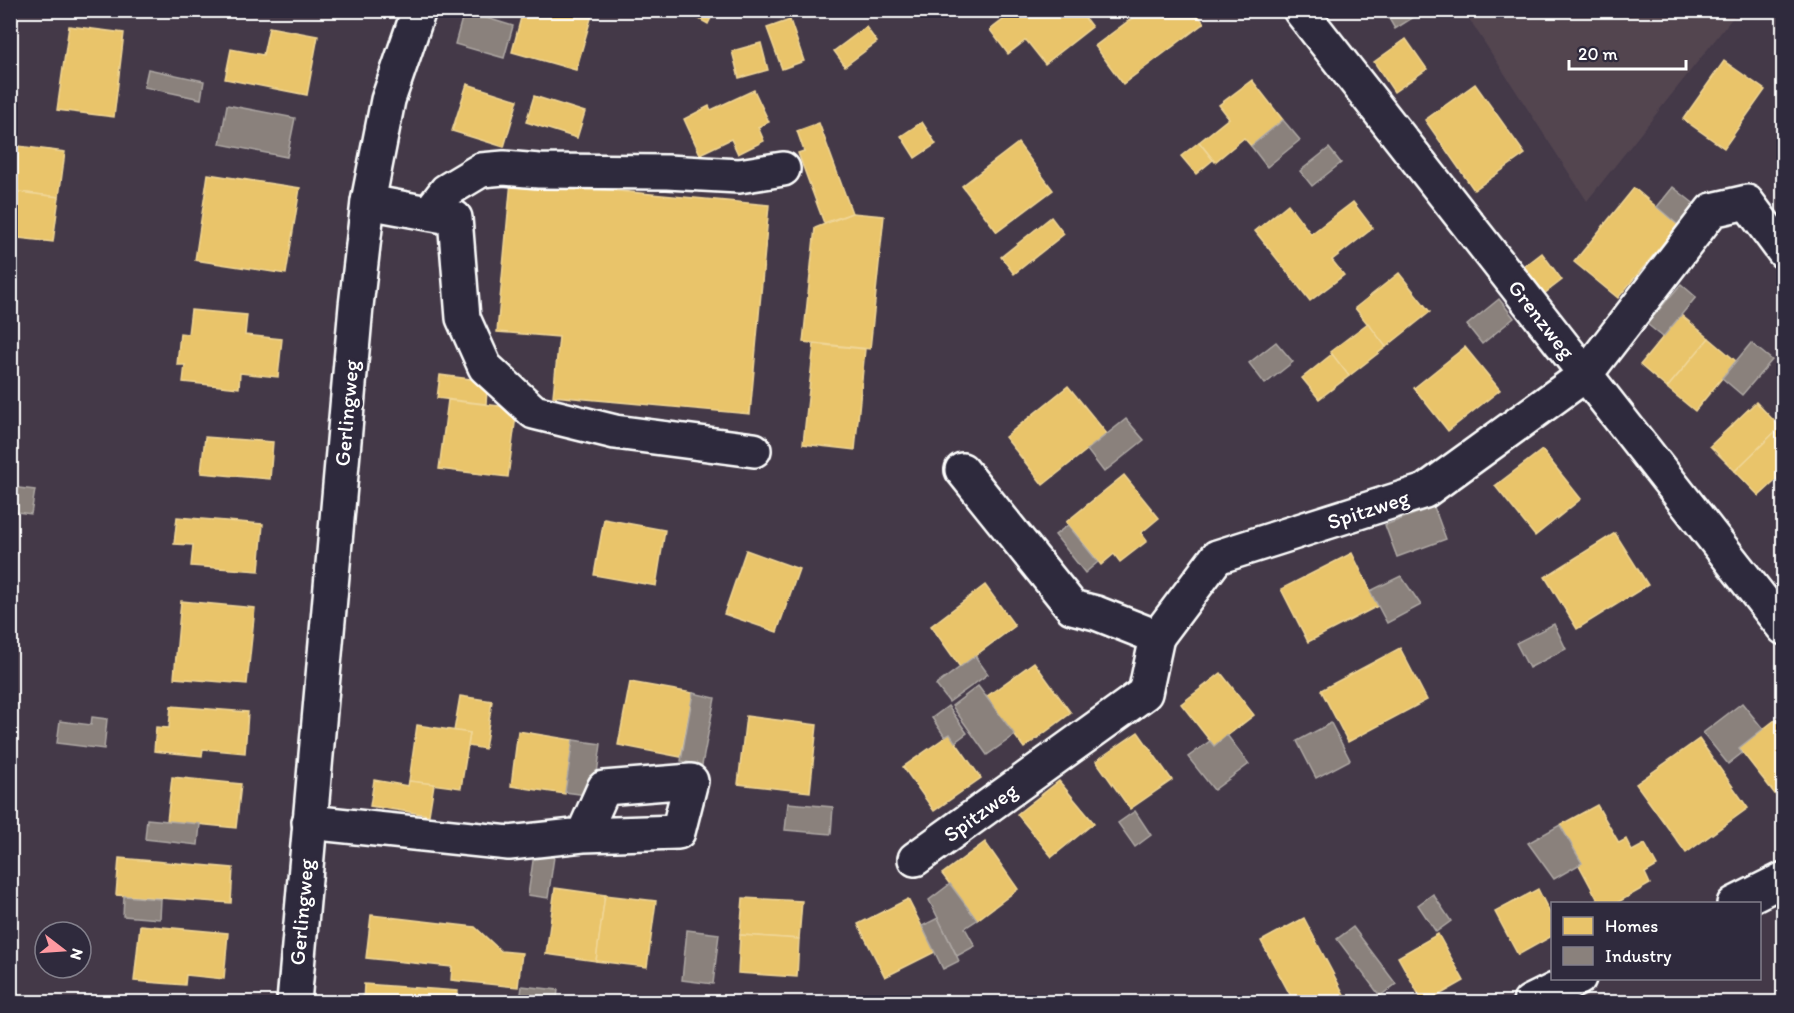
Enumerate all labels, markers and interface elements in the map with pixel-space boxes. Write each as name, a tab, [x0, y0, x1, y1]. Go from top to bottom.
scale bar	[1569, 33, 1686, 71]
text: 20 m	[1578, 43, 1618, 65]
street label: Grenzweg	[1502, 274, 1581, 365]
street label: Gerlingweg	[328, 358, 365, 467]
street label: Spitzweg	[1324, 483, 1413, 535]
street label: Spitzweg	[938, 776, 1023, 848]
street label: Gerlingweg	[283, 857, 320, 966]
legend	[1551, 902, 1761, 980]
text: Homes	[1605, 915, 1658, 937]
north arrow	[33, 920, 93, 980]
text: Industry	[1605, 945, 1672, 967]
text: N	[66, 946, 88, 962]

